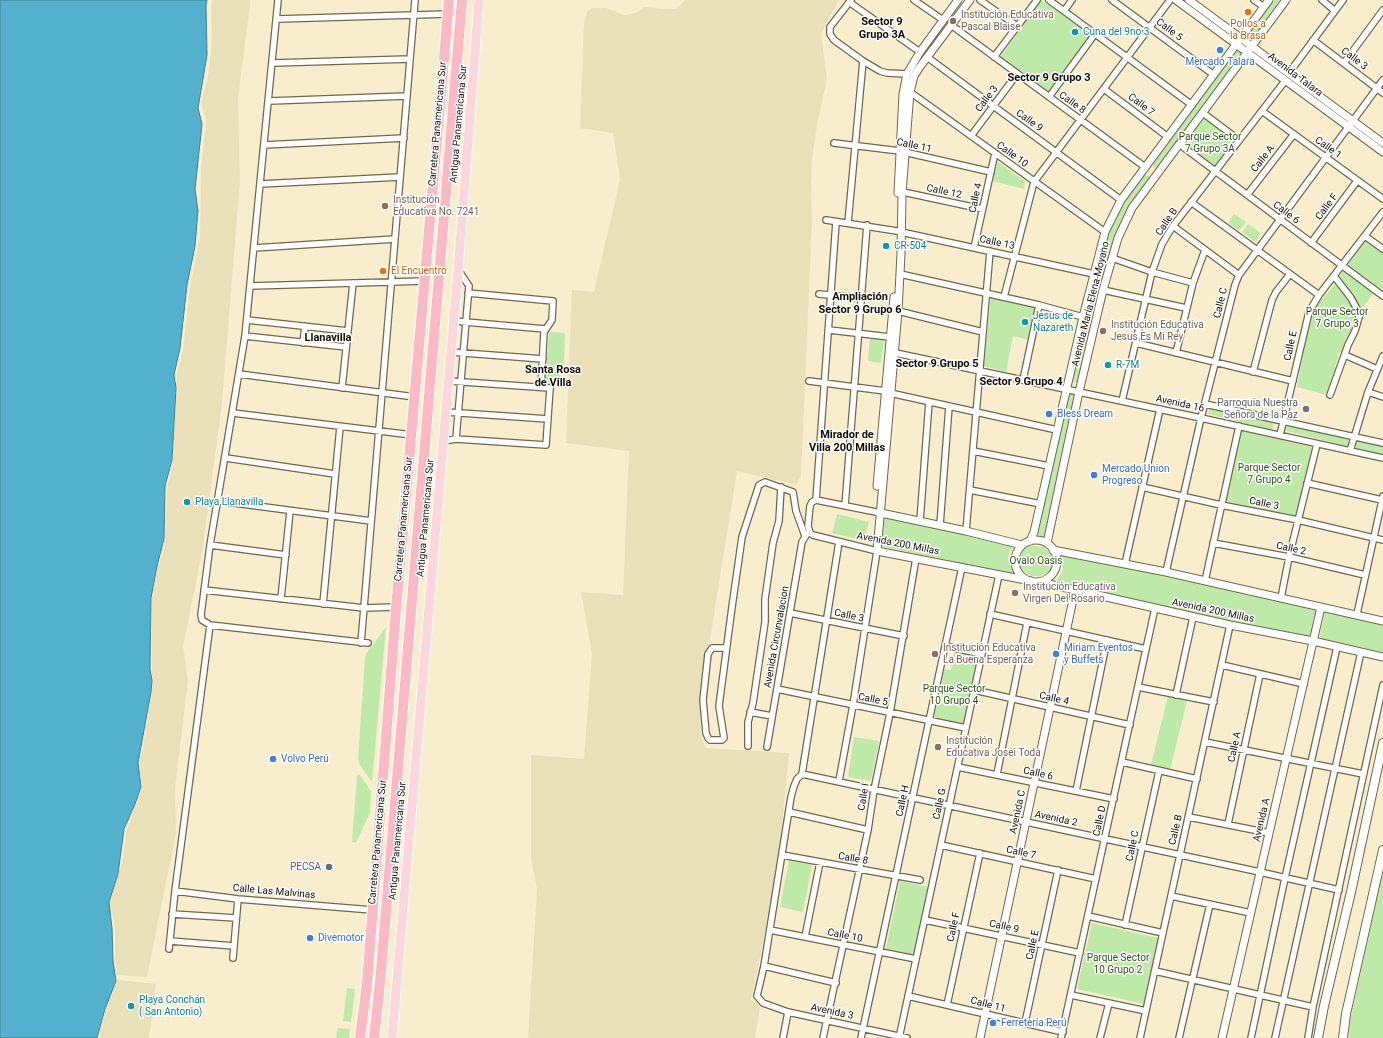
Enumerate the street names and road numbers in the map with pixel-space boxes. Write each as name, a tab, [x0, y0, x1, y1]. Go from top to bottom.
street label: Calle 5	[1153, 16, 1185, 44]
street label: Calle 3	[1338, 45, 1370, 73]
street label: Avenida Talara	[1265, 51, 1325, 99]
street label: Carretera Panamericana Sur	[427, 61, 449, 187]
street label: Antigua Panamericana Sur	[448, 65, 470, 183]
street label: Calle 3	[973, 83, 1001, 115]
street label: Calle 8	[1056, 89, 1088, 117]
street label: Calle 7	[1125, 91, 1157, 119]
street label: Calle 9	[1013, 107, 1045, 135]
street label: Calle 1	[1312, 134, 1344, 162]
street label: Calle 11	[895, 136, 933, 156]
street label: Calle 10	[994, 140, 1030, 170]
street label: Calle A	[1249, 143, 1277, 175]
street label: Calle 12	[925, 182, 963, 202]
street label: Calle 4	[967, 182, 985, 214]
street label: Calle F	[1313, 191, 1341, 223]
street label: Calle 6	[1270, 199, 1302, 227]
street label: Calle B	[1153, 206, 1181, 238]
street label: Calle 13	[978, 233, 1016, 253]
street label: Avenida María Elena Moyano	[1070, 240, 1112, 368]
street label: Calle C	[1211, 286, 1231, 320]
street label: Calle E	[1282, 330, 1300, 362]
street label: Avenida 16	[1155, 393, 1205, 415]
street label: Carretera Panamericana Sur	[393, 456, 415, 582]
street label: Antigua Panamericana Sur	[415, 459, 437, 577]
street label: Calle 3	[1248, 495, 1280, 513]
street label: Avenida 200 Millas	[856, 530, 940, 558]
street label: Calle 2	[1275, 540, 1307, 558]
street label: Avenida Circunvalacion	[762, 585, 792, 689]
street label: Avenida 200 Millas	[1171, 596, 1255, 626]
street label: Calle 3	[833, 607, 865, 625]
street label: Calle 4	[1038, 690, 1070, 708]
street label: Calle 5	[857, 691, 889, 709]
street label: Calle A	[1226, 731, 1244, 763]
street label: Calle 6	[1022, 765, 1054, 783]
street label: Carretera Panamericana Sur	[367, 779, 389, 905]
street label: Antigua Panamericana Sur	[387, 782, 409, 900]
street label: Calle I	[856, 783, 872, 811]
street label: Calle H	[894, 784, 912, 818]
street label: Calle G	[931, 787, 949, 821]
street label: Avenida C	[1008, 789, 1028, 835]
street label: Avenida A	[1251, 797, 1273, 843]
street label: Calle D	[1091, 805, 1109, 837]
street label: Avenida 2	[1033, 809, 1079, 829]
street label: Calle B	[1167, 814, 1185, 846]
street label: Calle C	[1124, 830, 1142, 862]
street label: Calle 7	[1005, 844, 1037, 862]
street label: Calle 8	[837, 850, 869, 868]
street label: Calle Las Malvinas	[232, 882, 316, 902]
street label: Calle F	[945, 911, 963, 943]
street label: Calle 9	[988, 918, 1020, 936]
street label: Calle 10	[826, 927, 864, 945]
street label: Calle E	[1024, 929, 1042, 961]
street label: Calle 11	[969, 995, 1007, 1015]
street label: Avenida 3	[809, 1002, 855, 1022]

